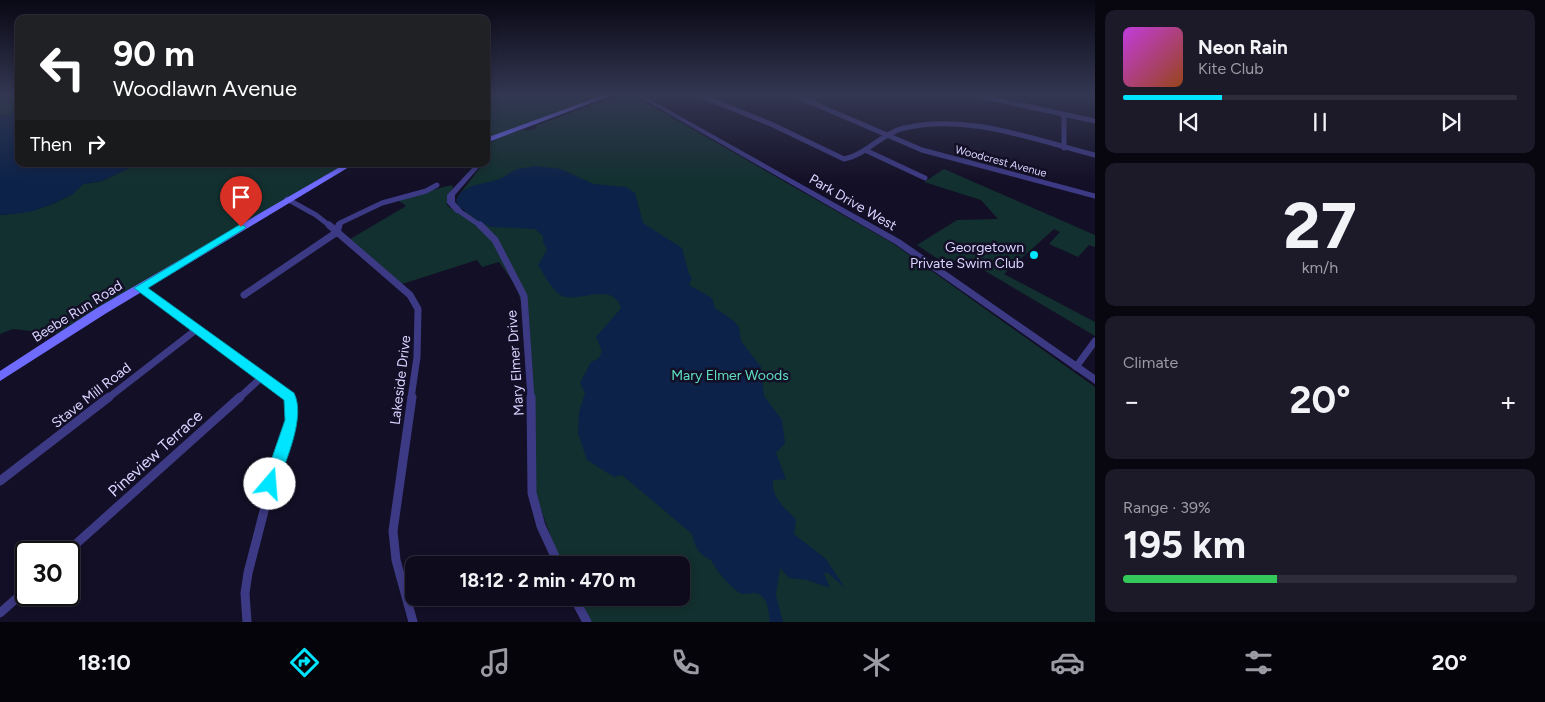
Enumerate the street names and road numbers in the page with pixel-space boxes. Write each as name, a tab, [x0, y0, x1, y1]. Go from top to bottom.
street label: Woodcrest Avenue	[954, 143, 1048, 180]
street label: Park Drive West	[806, 171, 900, 234]
street label: Beebe Run Road	[29, 277, 126, 346]
street label: Mary Elmer Drive	[503, 309, 528, 416]
street label: Lakeside Drive	[387, 334, 414, 426]
street label: Stave Mill Road	[48, 359, 134, 432]
street label: Pineview Terrace	[104, 406, 207, 501]

